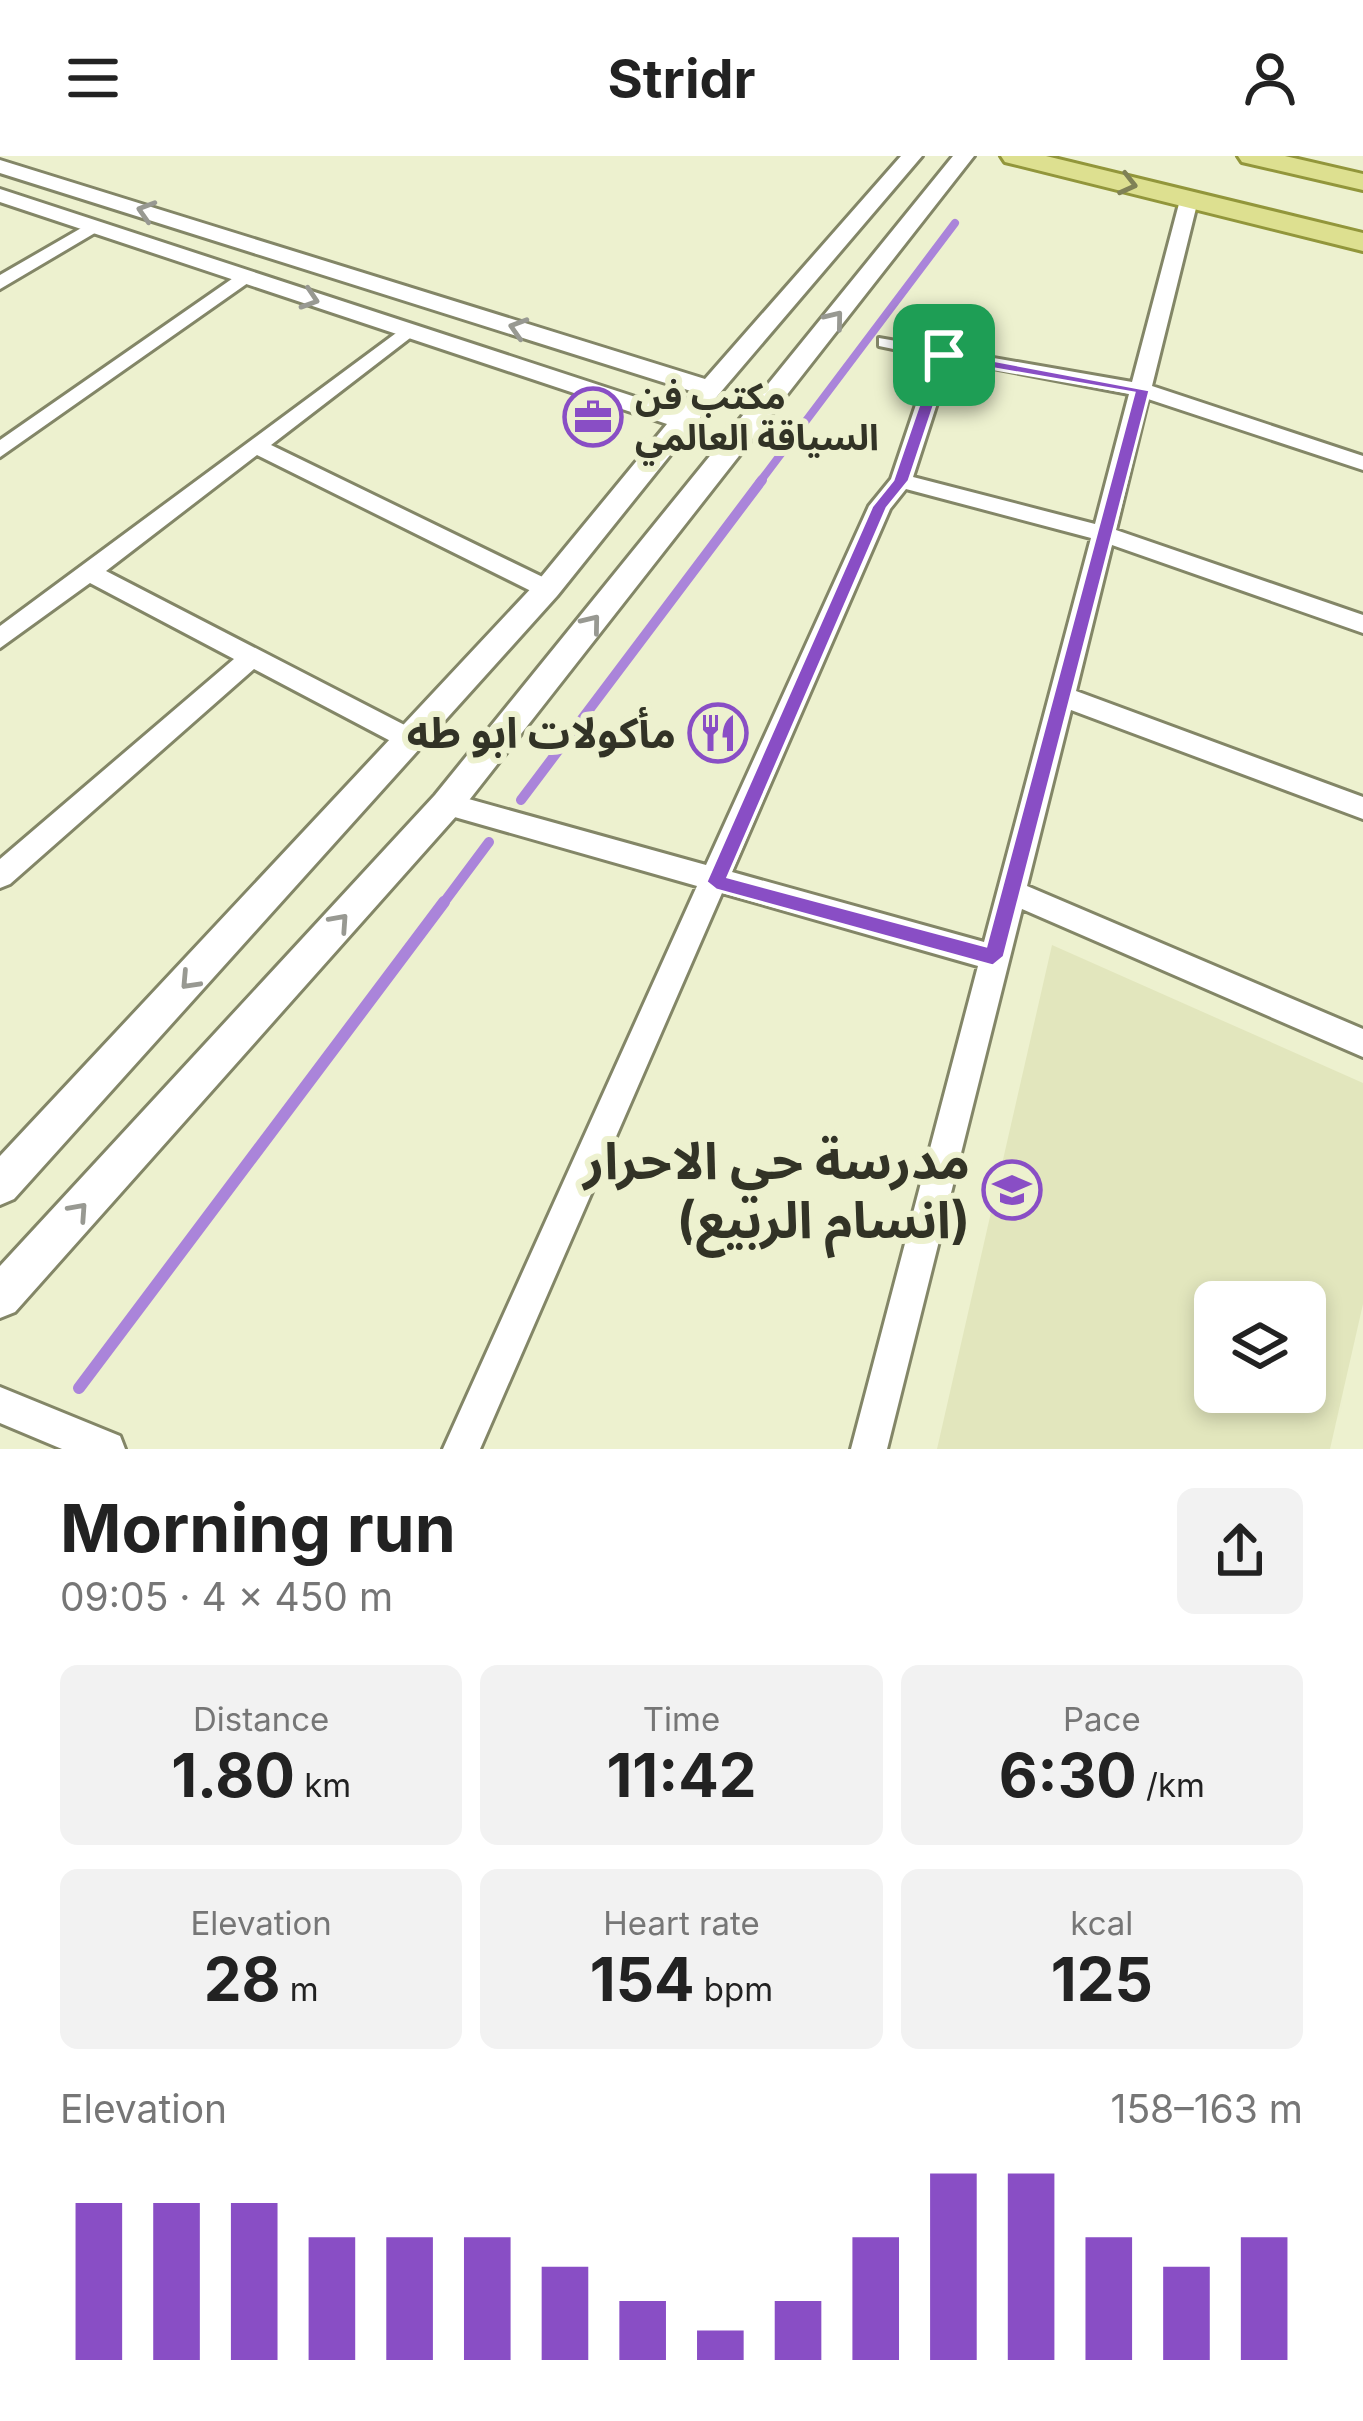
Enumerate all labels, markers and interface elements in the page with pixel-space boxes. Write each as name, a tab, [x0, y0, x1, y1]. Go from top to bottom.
icon: menu	[60, 45, 126, 111]
icon: person	[1237, 45, 1303, 111]
text: Stridr	[607, 46, 756, 111]
one-way arrow	[1117, 170, 1137, 195]
one-way arrow	[136, 201, 157, 226]
one-way arrow	[299, 285, 320, 310]
pin	[893, 304, 995, 406]
one-way arrow	[821, 310, 842, 332]
one-way arrow	[508, 317, 529, 342]
icon: arrive	[911, 322, 977, 388]
place label: مكتب فن السياقة العالمي	[635, 374, 879, 466]
office icon: مكتب فن السياقة العالمي	[562, 386, 624, 448]
one-way arrow	[577, 615, 599, 637]
restaurant icon: مأكولات ابو طه	[687, 702, 749, 764]
place label: مأكولات ابو طه	[407, 706, 676, 758]
one-way arrow	[326, 914, 348, 935]
one-way arrow	[181, 967, 203, 989]
place label: مدرسة حي الاحرار (انسام الربيع)	[581, 1130, 970, 1259]
school or university icon: مدرسة حي الاحرار (انسام الربيع)	[981, 1159, 1043, 1221]
one-way arrow	[64, 1203, 86, 1224]
map controls	[1194, 1281, 1326, 1413]
button: layers	[1194, 1281, 1326, 1413]
text: Morning run	[60, 1488, 456, 1568]
button: share	[1177, 1488, 1303, 1614]
text: 09:05 · 4 × 450 m	[60, 1573, 393, 1620]
text: Distance	[193, 1699, 329, 1739]
text: Time	[643, 1699, 720, 1739]
text: Pace	[1063, 1699, 1141, 1739]
text: 1.80	[171, 1739, 295, 1811]
text: 11:42	[606, 1739, 757, 1811]
text: 6:30	[999, 1739, 1137, 1811]
text: km	[295, 1765, 351, 1805]
text: /km	[1137, 1765, 1205, 1805]
text: Elevation	[190, 1903, 332, 1943]
text: Heart rate	[603, 1903, 760, 1943]
text: kcal	[1070, 1903, 1133, 1943]
text: 28	[204, 1943, 280, 2015]
text: 154	[590, 1943, 695, 2015]
text: 125	[1051, 1943, 1153, 2015]
text: m	[280, 1969, 319, 2009]
text: bpm	[695, 1969, 773, 2009]
text: Elevation	[60, 2085, 227, 2132]
text: 158–163 m	[1111, 2085, 1303, 2132]

